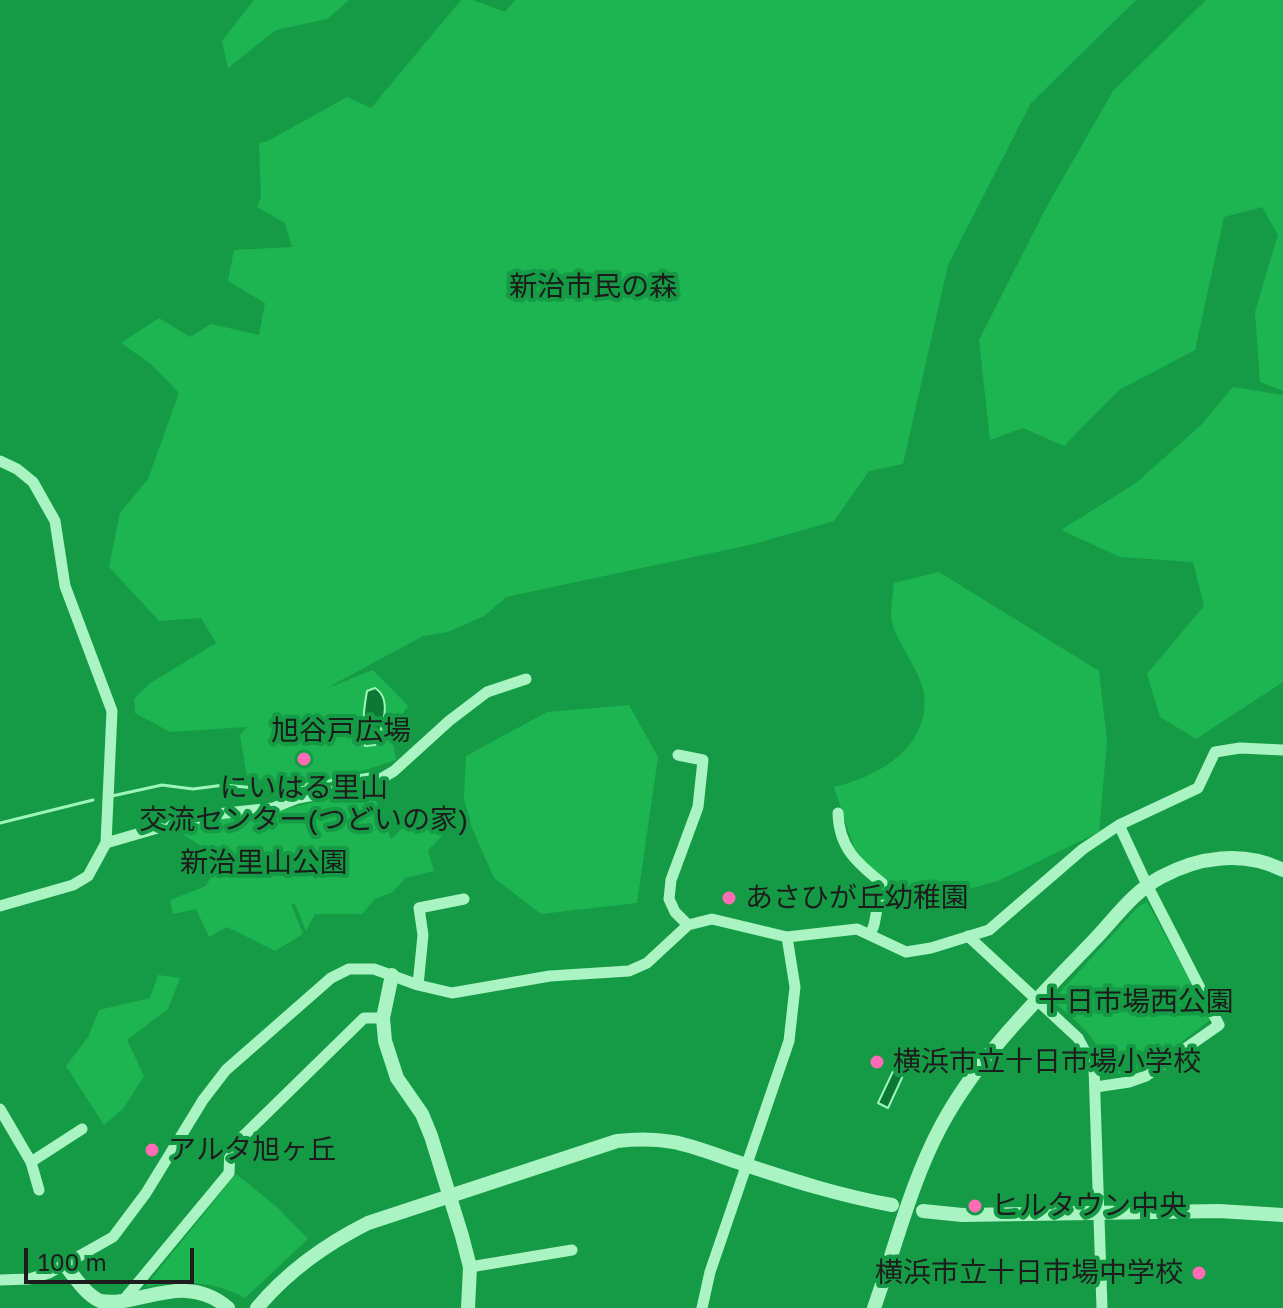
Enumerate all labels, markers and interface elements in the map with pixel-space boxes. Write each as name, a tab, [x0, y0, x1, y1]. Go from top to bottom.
park label: 新治市民の森	[509, 270, 677, 304]
park label: 旭谷戸広場	[271, 714, 411, 748]
marker: にいはる里山 交流センター(つどいの家)	[295, 750, 313, 768]
place label: にいはる里山 交流センター(つどいの家)	[139, 771, 469, 837]
park label: 新治里山公園	[180, 846, 348, 880]
place label: あさひが丘幼稚園	[745, 881, 969, 915]
marker: あさひが丘幼稚園	[720, 889, 738, 907]
park label: 十日市場西公園	[1038, 985, 1234, 1019]
place label: 横浜市立十日市場小学校	[893, 1045, 1201, 1079]
marker: 横浜市立十日市場小学校	[868, 1053, 886, 1071]
place label: アルタ旭ヶ丘	[168, 1133, 336, 1167]
marker: アルタ旭ヶ丘	[143, 1141, 161, 1159]
place label: ヒルタウン中央	[991, 1189, 1187, 1223]
marker: ヒルタウン中央	[966, 1197, 984, 1215]
scale bar	[28, 1232, 198, 1282]
text: 100 m	[38, 1247, 107, 1276]
place label: 横浜市立十日市場中学校	[875, 1256, 1183, 1290]
marker: 横浜市立十日市場中学校	[1190, 1264, 1208, 1282]

